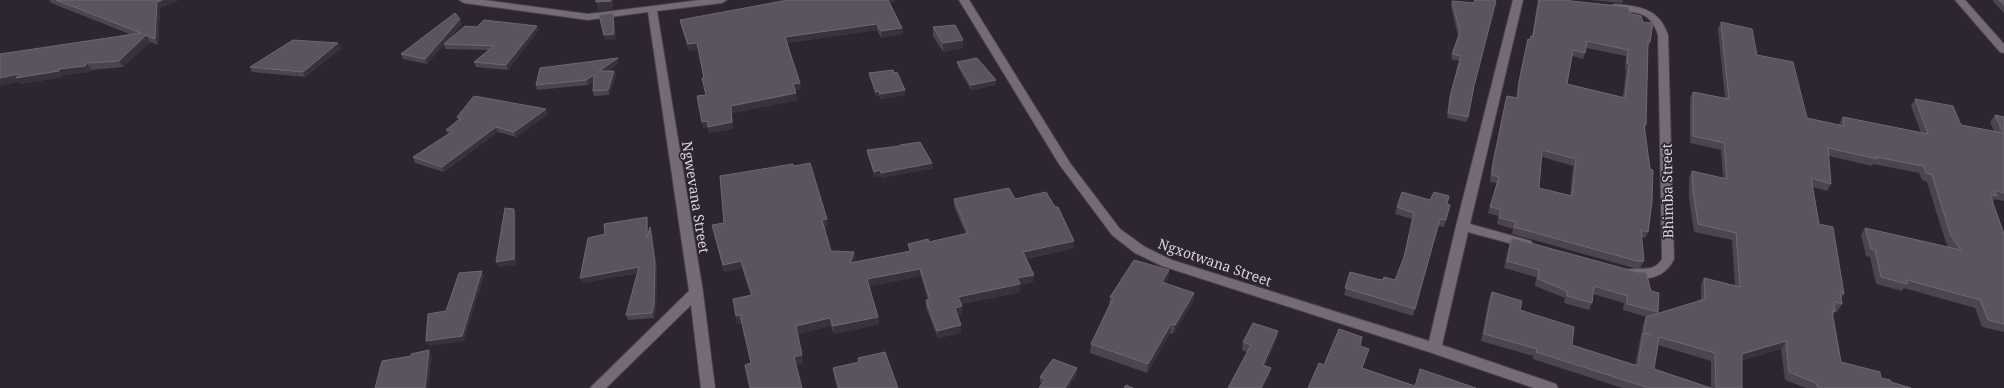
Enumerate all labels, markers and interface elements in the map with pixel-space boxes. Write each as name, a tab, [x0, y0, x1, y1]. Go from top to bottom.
street label: Ngwevana Street	[678, 140, 714, 255]
street label: Bhimba Street	[1657, 143, 1677, 239]
street label: Ngxotwana Street	[1156, 234, 1274, 290]

